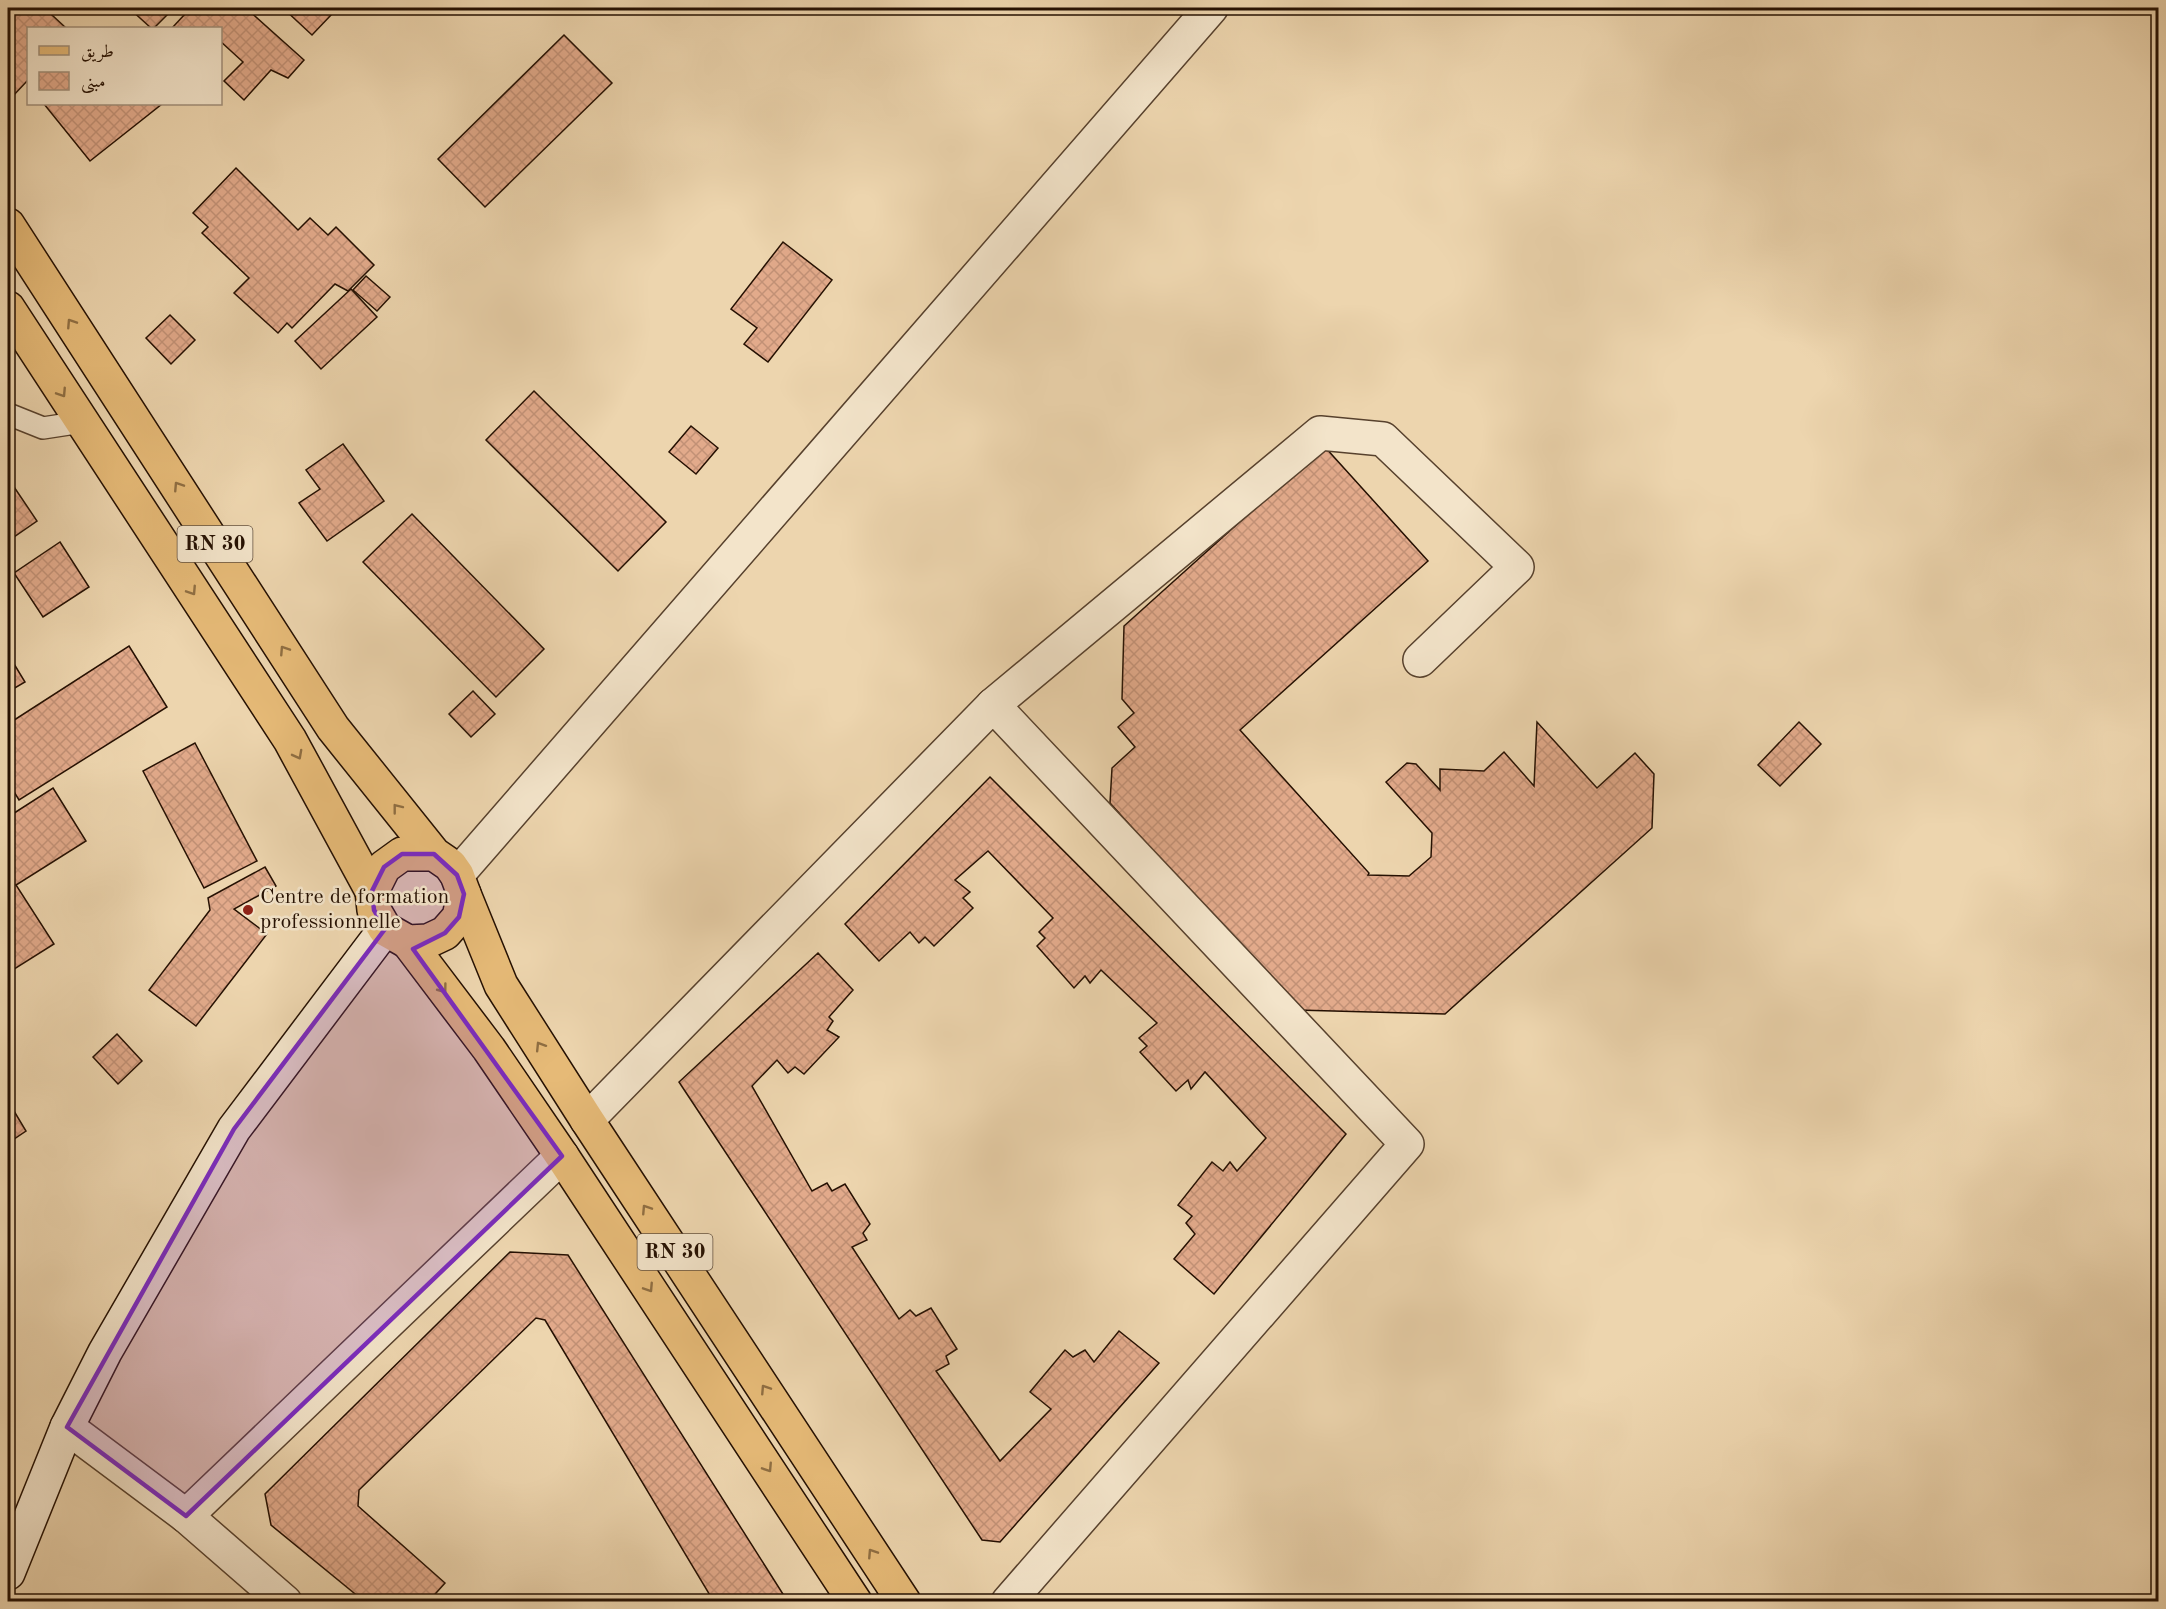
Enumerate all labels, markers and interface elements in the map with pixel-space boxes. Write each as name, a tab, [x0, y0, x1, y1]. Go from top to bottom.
legend	[27, 27, 222, 105]
text: طريق	[81, 43, 114, 63]
text: مبنى	[81, 73, 106, 94]
one-way arrow	[67, 319, 78, 330]
one-way arrow	[55, 386, 66, 397]
one-way arrow	[173, 482, 185, 492]
road number: RN 30	[178, 526, 252, 562]
one-way arrow	[185, 584, 196, 595]
one-way arrow	[279, 646, 291, 656]
one-way arrow	[291, 749, 302, 759]
one-way arrow	[394, 804, 405, 815]
place label: Centre de formation professionnelle	[260, 886, 450, 933]
marker: Centre de formation professionnelle	[241, 903, 255, 917]
one-way arrow	[436, 982, 447, 993]
one-way arrow	[536, 1041, 547, 1052]
one-way arrow	[642, 1205, 653, 1216]
road number: RN 30	[638, 1234, 712, 1270]
one-way arrow	[642, 1281, 653, 1292]
one-way arrow	[761, 1385, 772, 1396]
one-way arrow	[761, 1461, 772, 1472]
one-way arrow	[868, 1548, 879, 1559]

